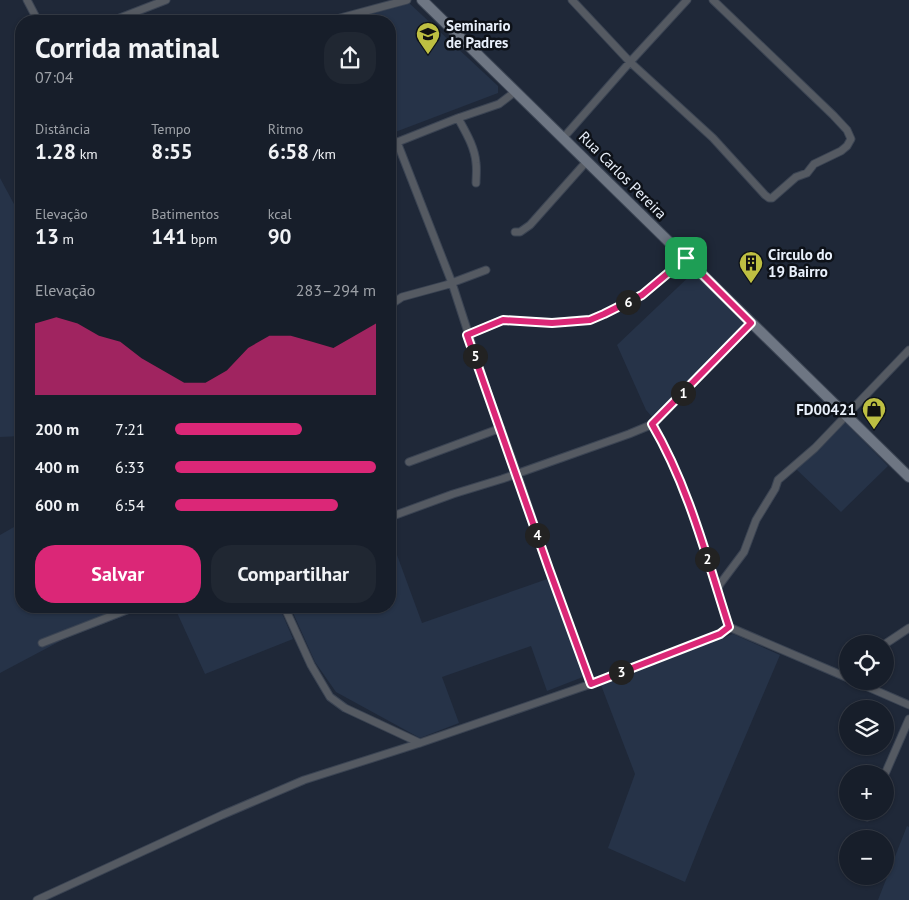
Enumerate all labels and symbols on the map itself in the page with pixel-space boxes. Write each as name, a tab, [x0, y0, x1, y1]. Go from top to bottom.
place label: Seminario de Padres	[446, 16, 511, 52]
school or university icon: Seminario de Padres	[415, 21, 441, 55]
street label: Rua Carlos Pereira	[575, 127, 671, 223]
pin	[665, 237, 707, 279]
place label: Circulo do 19 Bairro	[768, 245, 833, 281]
building icon: Circulo do 19 Bairro	[738, 250, 764, 284]
pin: 6	[616, 290, 640, 314]
pin: 5	[462, 344, 488, 368]
pin: 1	[670, 380, 696, 406]
shop icon: FD00421	[861, 396, 887, 430]
place label: FD00421	[796, 400, 856, 419]
pin: 4	[524, 522, 550, 548]
pin: 2	[694, 546, 720, 572]
pin: 3	[608, 660, 634, 684]

